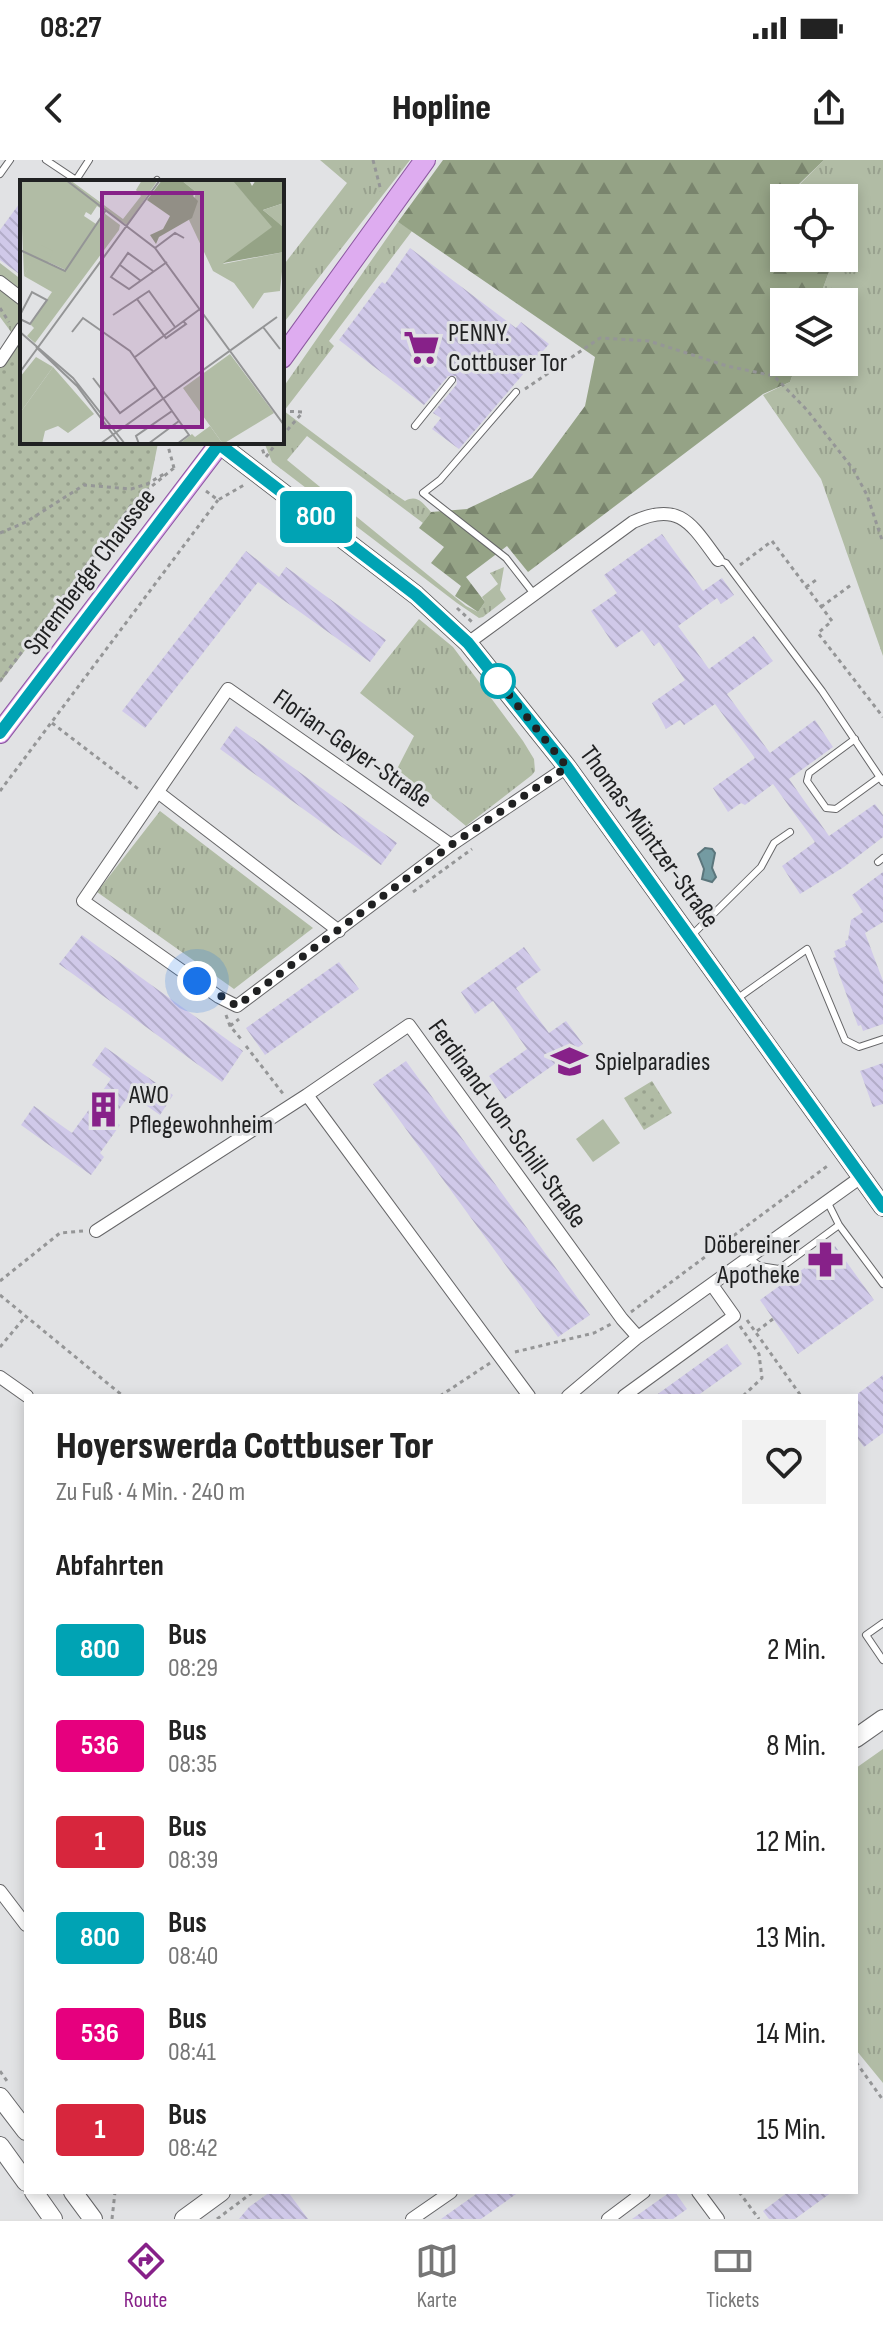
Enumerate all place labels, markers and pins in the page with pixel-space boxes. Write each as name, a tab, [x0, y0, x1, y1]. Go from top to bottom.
place label: PENNY. Cottbuser Tor	[448, 318, 568, 379]
supermarket icon: PENNY. Cottbuser Tor	[403, 329, 441, 367]
unlabelled marker	[481, 664, 515, 698]
school or university icon: Spielparadies	[550, 1043, 588, 1081]
place label: Spielparadies	[595, 1047, 710, 1078]
place label: AWO Pflegewohnheim	[128, 1080, 273, 1141]
building icon: AWO Pflegewohnheim	[84, 1091, 122, 1129]
place label: Döbereiner Apotheke	[704, 1230, 801, 1291]
pharmacy icon: Döbereiner Apotheke	[807, 1241, 845, 1279]

